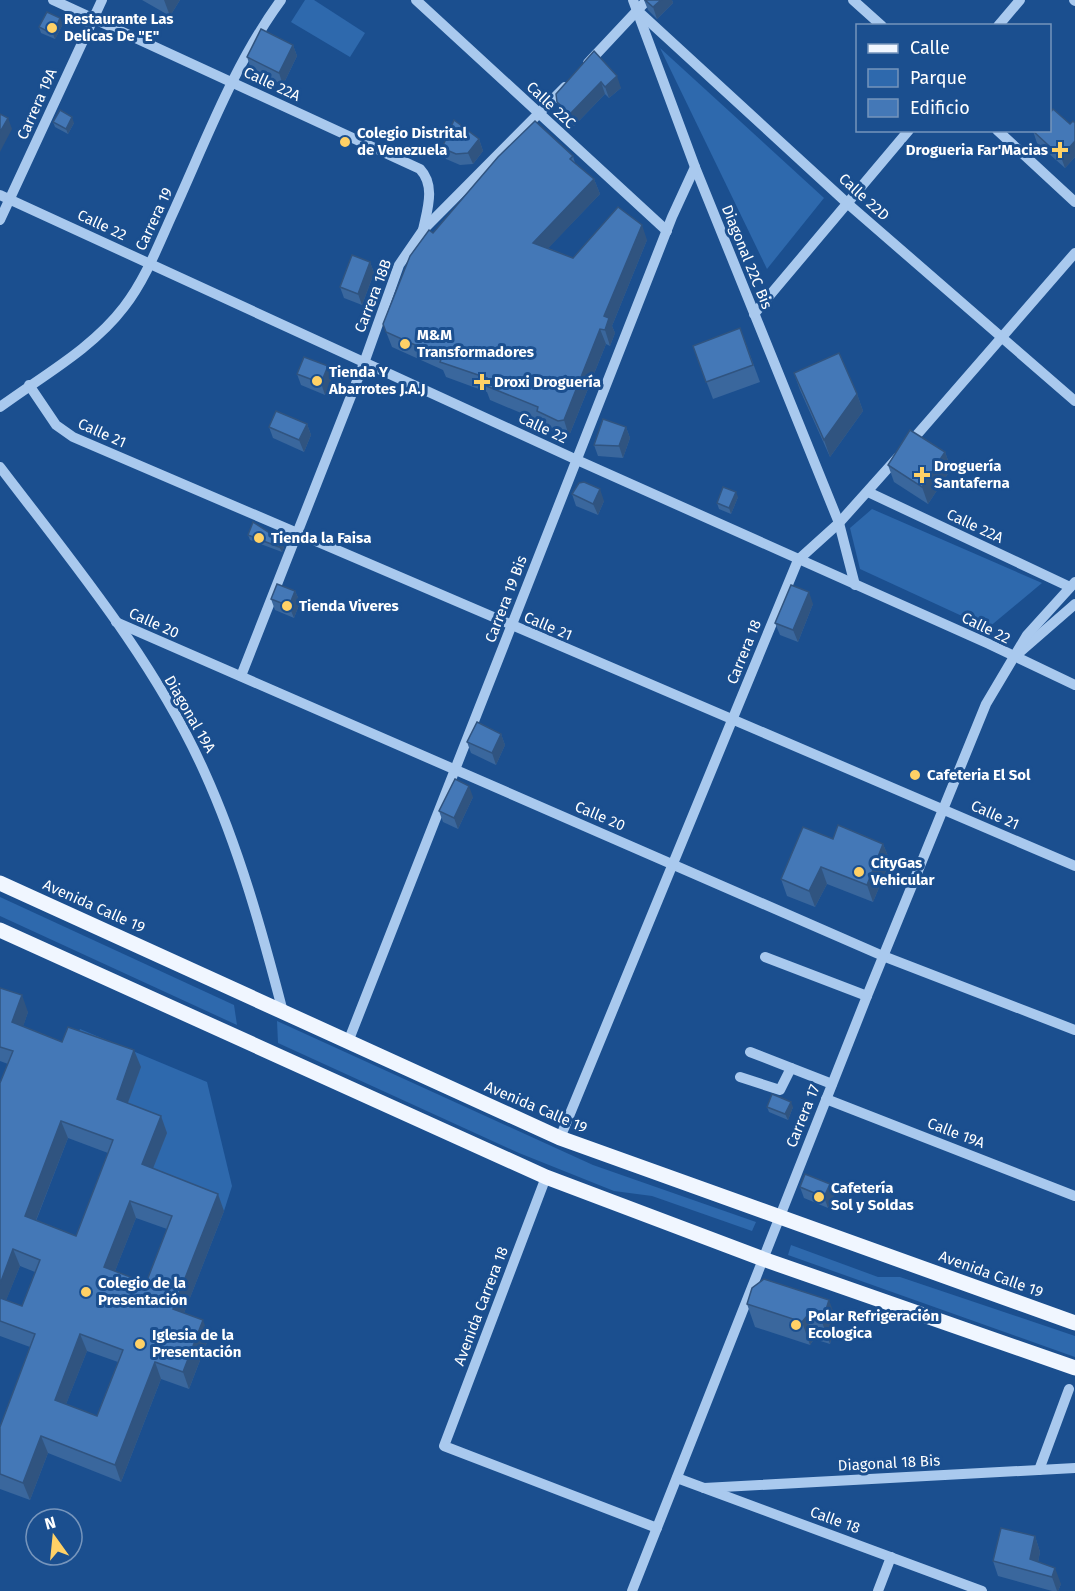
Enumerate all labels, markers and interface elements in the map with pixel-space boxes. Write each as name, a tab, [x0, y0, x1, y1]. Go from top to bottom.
place label: Restaurante Las Delicas De "E"	[64, 10, 174, 45]
marker: Restaurante Las Delicas De "E"	[45, 21, 59, 35]
legend	[856, 24, 1051, 132]
text: Calle	[910, 37, 950, 59]
street label: Calle 22A	[241, 63, 304, 105]
street label: Carrera 19A	[13, 65, 61, 142]
text: Parque	[910, 67, 967, 89]
street label: Calle 22C	[523, 78, 580, 133]
text: Edificio	[910, 97, 970, 119]
place label: Colegio Distrital de Venezuela	[357, 124, 468, 159]
marker: Colegio Distrital de Venezuela	[338, 135, 352, 149]
place label: Drogueria Far'Macias	[906, 141, 1048, 159]
marker: Drogueria Far'Macias	[1053, 143, 1067, 157]
street label: Calle 22D	[835, 170, 893, 224]
street label: Carrera 19	[132, 185, 176, 253]
street label: Diagonal 22C Bis	[718, 202, 776, 312]
street label: Calle 22	[75, 206, 129, 244]
street label: Carrera 18B	[351, 257, 395, 335]
place label: M&M Transformadores	[417, 326, 534, 361]
marker: M&M Transformadores	[398, 337, 412, 351]
place label: Tienda Y Abarrotes J.A.J	[328, 363, 426, 398]
place label: Droxi Droguería	[494, 373, 601, 391]
marker: Tienda Y Abarrotes J.A.J	[310, 374, 324, 388]
marker: Droxi Droguería	[475, 375, 489, 389]
street label: Calle 22	[516, 409, 570, 447]
street label: Calle 21	[75, 414, 129, 452]
place label: Droguería Santaferna	[934, 457, 1010, 492]
marker: Droguería Santaferna	[915, 468, 929, 482]
street label: Calle 22A	[944, 505, 1007, 547]
place label: Tienda la Faisa	[271, 529, 371, 547]
marker: Tienda la Faisa	[252, 531, 266, 545]
street label: Carrera 19 Bis	[481, 553, 531, 645]
place label: Tienda Viveres	[299, 597, 399, 615]
marker: Tienda Viveres	[280, 599, 294, 613]
street label: Calle 20	[126, 604, 182, 642]
street label: Calle 21	[521, 608, 575, 644]
street label: Calle 22	[959, 609, 1013, 647]
street label: Carrera 18	[723, 617, 765, 687]
street label: Diagonal 19A	[161, 672, 220, 756]
place label: Cafeteria El Sol	[927, 766, 1031, 784]
marker: Cafeteria El Sol	[908, 768, 922, 782]
street label: Calle 21	[968, 796, 1022, 834]
street label: Calle 20	[572, 797, 628, 835]
place label: CityGas Vehicular	[870, 854, 936, 889]
marker: CityGas Vehicular	[852, 865, 866, 879]
street label: Avenida Calle 19	[40, 875, 148, 937]
street label: Avenida Calle 19	[482, 1077, 590, 1137]
street label: Carrera 17	[782, 1082, 824, 1150]
street label: Calle 19A	[925, 1114, 988, 1152]
place label: Cafetería Sol y Soldas	[831, 1179, 914, 1214]
marker: Cafetería Sol y Soldas	[812, 1190, 826, 1204]
street label: Avenida Carrera 18	[450, 1244, 512, 1368]
street label: Avenida Calle 19	[936, 1247, 1046, 1301]
place label: Colegio de la Presentación	[98, 1274, 187, 1309]
marker: Colegio de la Presentación	[79, 1285, 93, 1299]
place label: Polar Refrigeración Ecologica	[808, 1307, 939, 1342]
marker: Polar Refrigeración Ecologica	[789, 1318, 803, 1332]
place label: Iglesia de la Presentación	[152, 1326, 241, 1361]
marker: Iglesia de la Presentación	[133, 1337, 147, 1351]
street label: Diagonal 18 Bis	[837, 1451, 941, 1475]
street label: Calle 18	[808, 1503, 862, 1537]
north arrow	[24, 1507, 84, 1567]
text: N	[43, 1512, 58, 1534]

